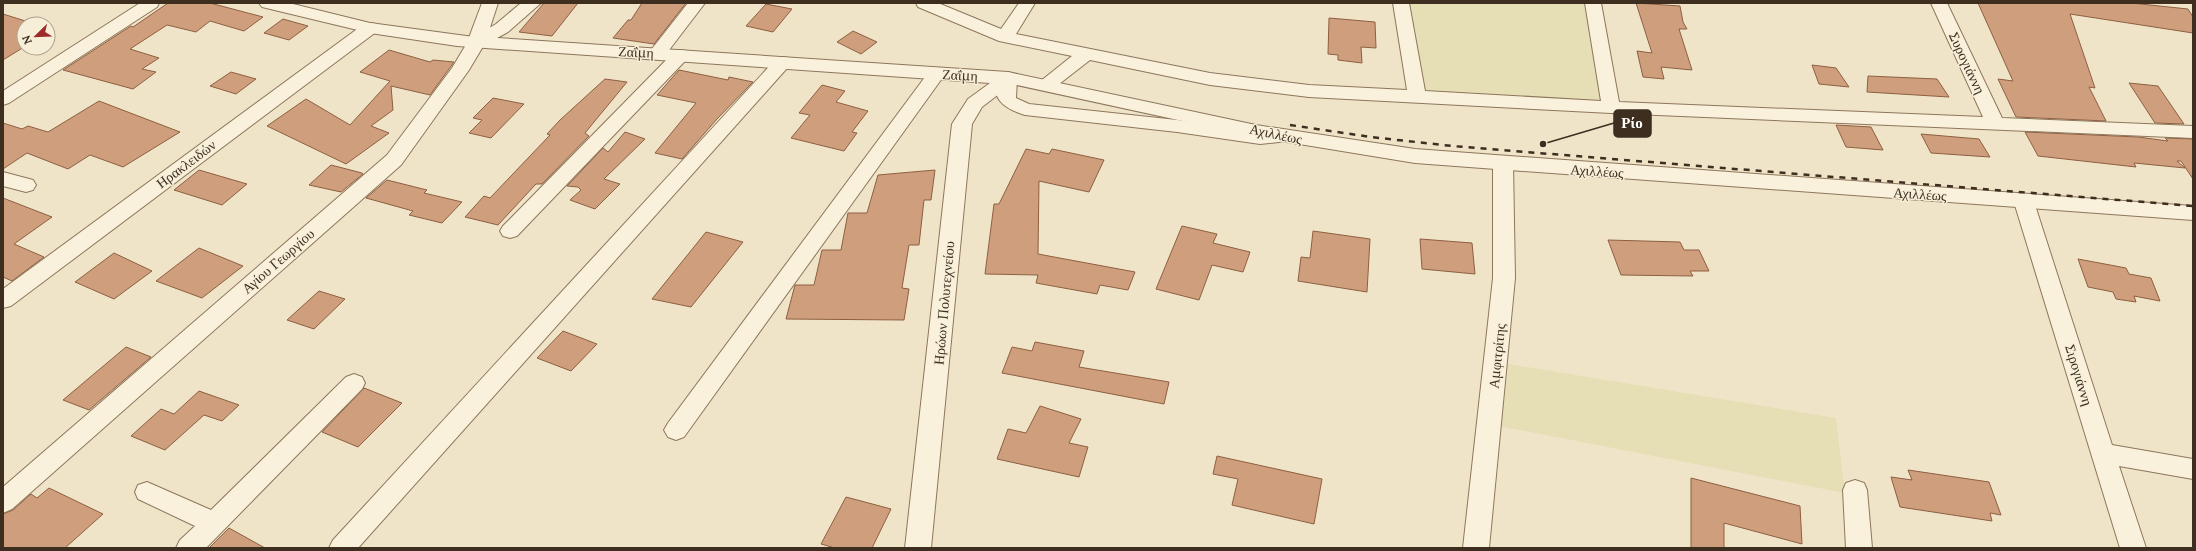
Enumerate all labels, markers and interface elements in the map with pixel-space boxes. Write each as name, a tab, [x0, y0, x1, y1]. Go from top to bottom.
north arrow	[16, 16, 56, 56]
street label: Συρογιάννη	[1945, 29, 1989, 97]
text: N	[18, 33, 35, 47]
street label: Ζαΐμη	[618, 42, 654, 62]
street label: Ζαΐμη	[942, 65, 978, 85]
callout: Ρίο	[1614, 110, 1651, 137]
text: Ρίο	[1621, 113, 1643, 132]
street label: Αχιλλέως	[1248, 120, 1304, 148]
street label: Ηρακλειδών	[153, 136, 219, 192]
street label: Αχιλλέως	[1570, 160, 1625, 182]
street label: Αχιλλέως	[1893, 183, 1948, 205]
street label: Αγίου Γεωργίου	[238, 225, 318, 297]
street label: Ηρώων Πολυτεχνείου	[930, 240, 958, 366]
street label: Αμφιτρίτης	[1485, 322, 1509, 389]
street label: Σιρογιάννη	[2061, 342, 2097, 408]

